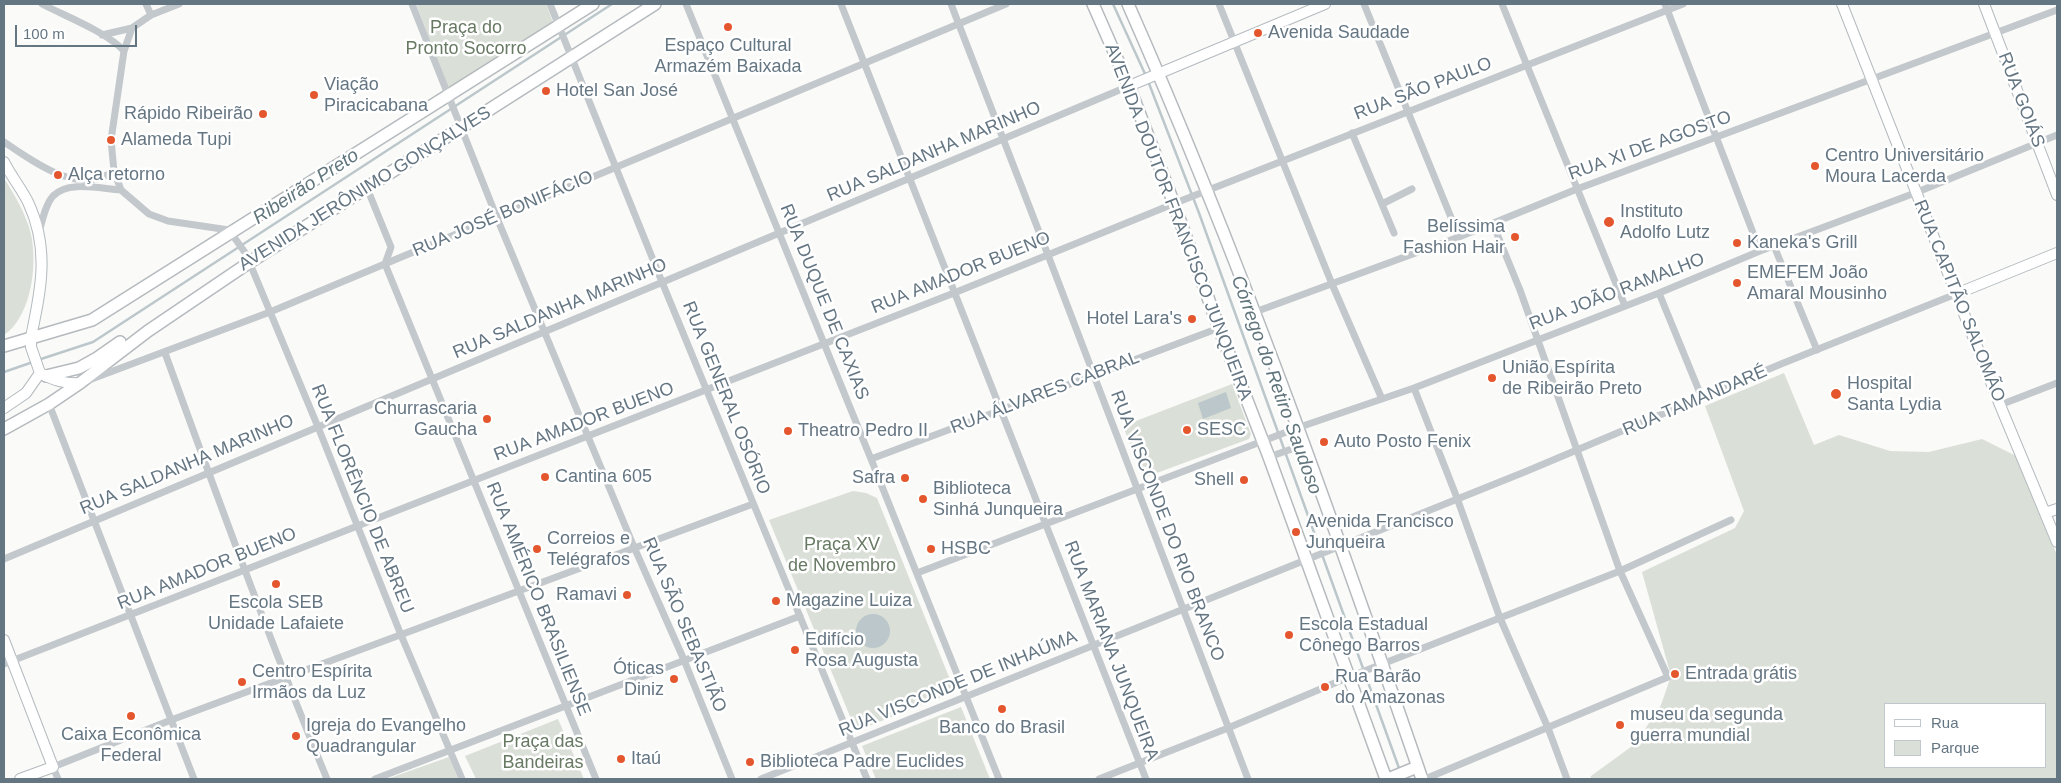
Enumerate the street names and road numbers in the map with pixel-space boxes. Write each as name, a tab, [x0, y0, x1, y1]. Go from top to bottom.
street label: AVENIDA DOUTOR FRANCISCO JUNQUEIRA	[1100, 41, 1256, 403]
street label: RUA GOIÁS	[1993, 49, 2049, 151]
street label: RUA SÃO PAULO	[1351, 53, 1495, 125]
street label: RUA SALDANHA MARINHO	[824, 97, 1044, 207]
street label: AVENIDA JERÔNIMO GONÇALVES	[235, 102, 495, 276]
street label: RUA XI DE AGOSTO	[1566, 106, 1734, 186]
street label: RUA JOSÉ BONIFÁCIO	[409, 166, 597, 262]
street label: RUA CAPITÃO SALOMÃO	[1909, 197, 2009, 405]
street label: RUA DUQUE DE CAXIAS	[775, 201, 873, 403]
street label: RUA AMADOR BUENO	[868, 227, 1054, 319]
street label: RUA JOÃO RAMALHO	[1526, 249, 1708, 335]
street label: RUA SALDANHA MARINHO	[450, 254, 670, 364]
street label: RUA GENERAL OSÓRIO	[677, 298, 775, 498]
street label: RUA ÁLVARES CABRAL	[948, 347, 1142, 439]
street label: RUA TAMANDARÉ	[1620, 361, 1770, 441]
street label: RUA AMADOR BUENO	[491, 378, 677, 466]
street label: RUA FLORÊNCIO DE ABREU	[306, 381, 418, 617]
street label: RUA VISCONDE DO RIO BRANCO	[1105, 388, 1229, 664]
street label: RUA SALDANHA MARINHO	[77, 410, 297, 520]
street label: RUA AMÉRICO BRASILIENSE	[481, 479, 595, 719]
street label: RUA AMADOR BUENO	[114, 523, 300, 615]
street label: RUA SÃO SEBASTIÃO	[637, 534, 731, 716]
street label: RUA MARIANA JUNQUEIRA	[1059, 538, 1163, 764]
street label: RUA VISCONDE DE INHAÚMA	[836, 626, 1080, 742]

